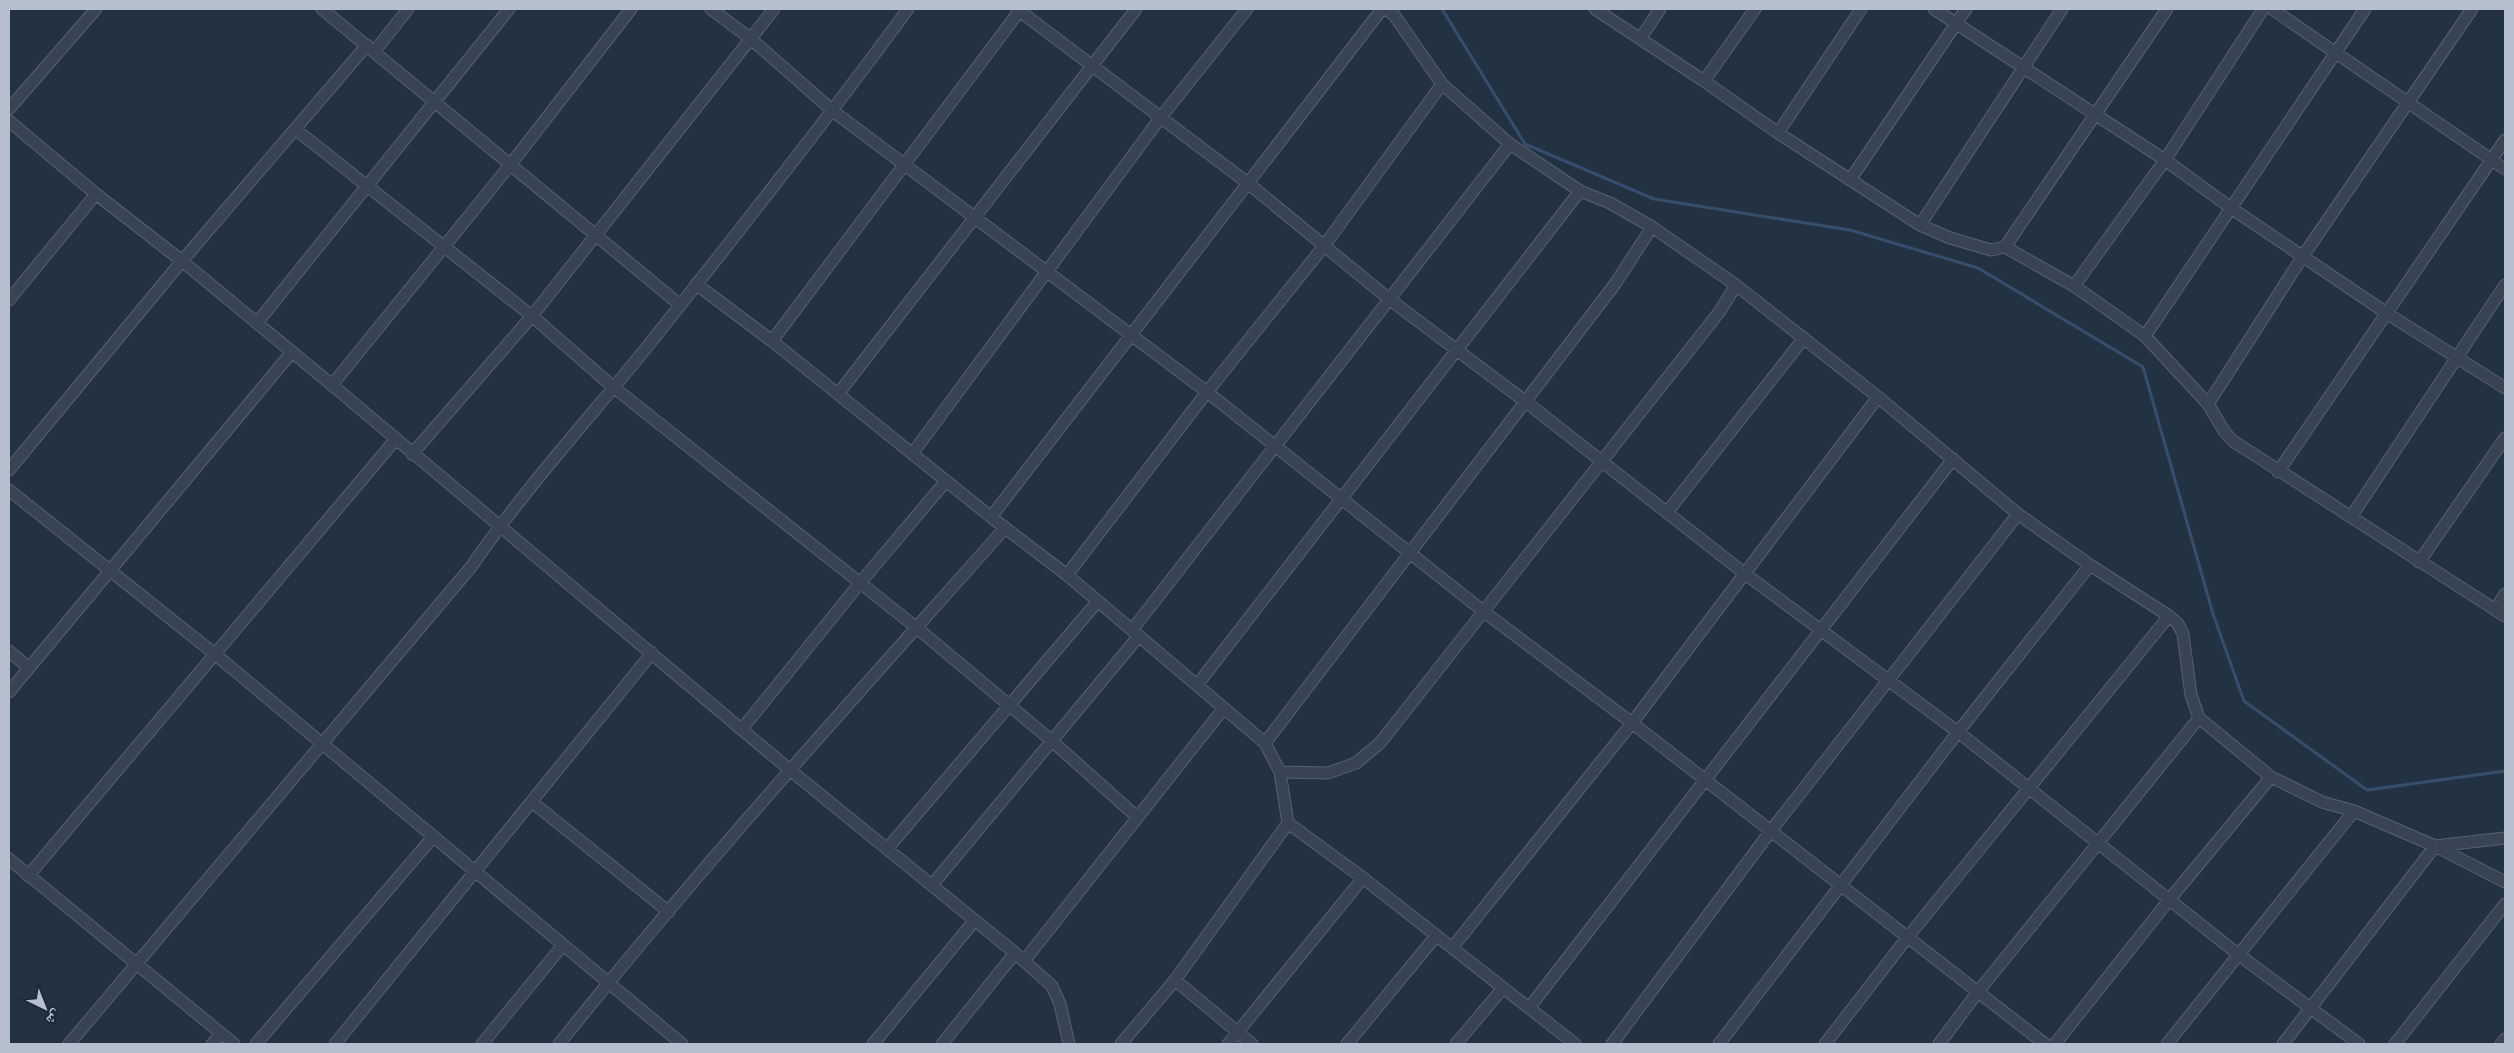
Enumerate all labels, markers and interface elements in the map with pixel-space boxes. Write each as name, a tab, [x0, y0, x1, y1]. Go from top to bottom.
north arrow	[20, 983, 70, 1033]
text: ش	[42, 1006, 65, 1029]

